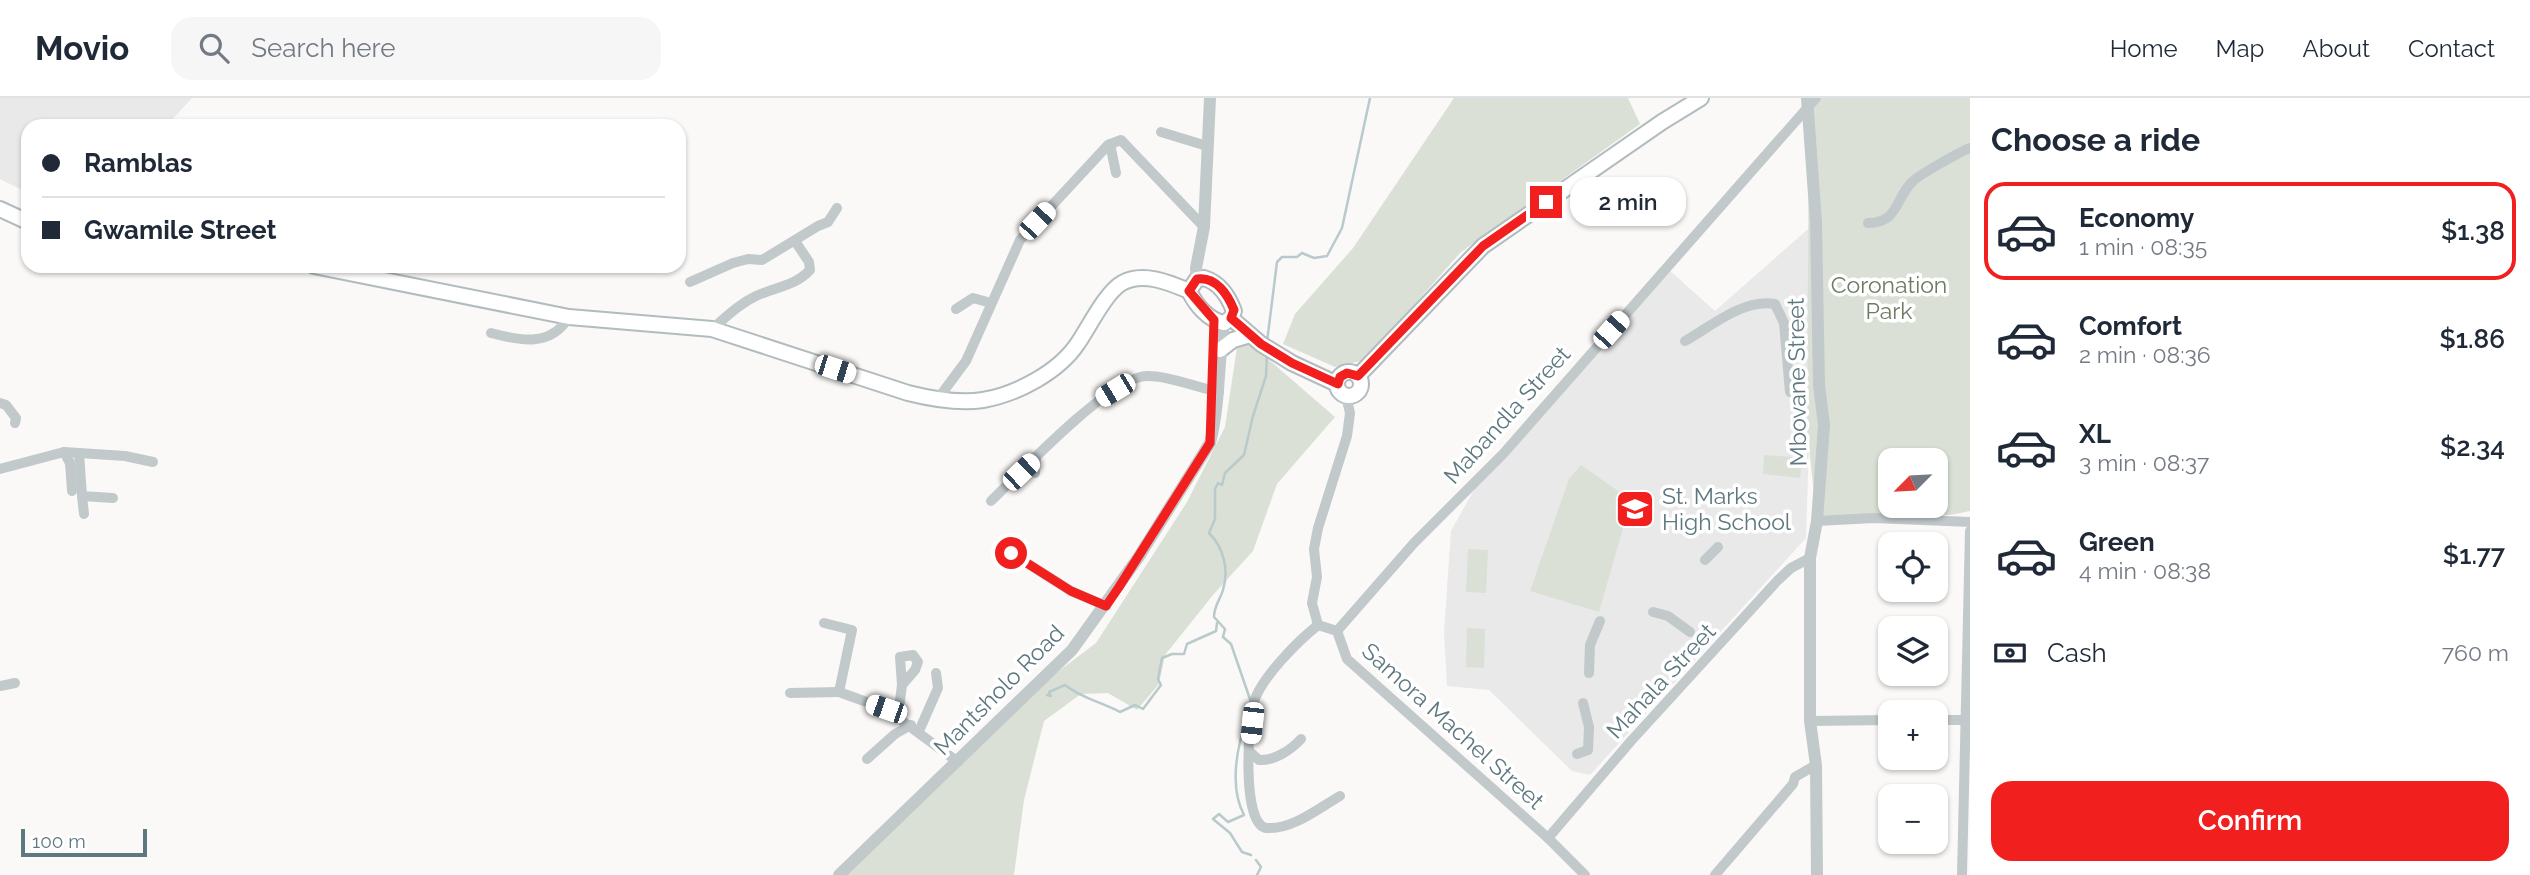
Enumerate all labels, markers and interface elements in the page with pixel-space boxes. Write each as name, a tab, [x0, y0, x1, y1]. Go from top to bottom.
search box	[171, 17, 661, 80]
text: Movio	[35, 29, 129, 68]
icon: search	[195, 29, 233, 67]
text: Search here	[251, 33, 396, 63]
text: Home	[2110, 34, 2178, 63]
text: Map	[2216, 34, 2264, 63]
text: About	[2302, 34, 2370, 63]
text: Contact	[2408, 34, 2495, 63]
text: Choose a ride	[1991, 121, 2200, 158]
text: Ramblas	[84, 148, 193, 178]
callout: 2 min	[1570, 178, 1686, 226]
route end	[1530, 186, 1562, 218]
text: 2 min	[1599, 188, 1657, 215]
car	[1015, 198, 1060, 244]
icon: car	[1995, 200, 2058, 263]
text: Economy	[2079, 203, 2194, 233]
text: Gwamile Street	[84, 215, 276, 245]
text: $1.38	[2441, 216, 2505, 246]
text: 1 min · 08:35	[2079, 233, 2207, 260]
park label: Coronation Park	[1831, 271, 1947, 324]
street label: Mbovane Street	[1782, 297, 1811, 467]
car	[1590, 307, 1633, 353]
icon: car	[1995, 308, 2058, 371]
text: Comfort	[2079, 311, 2182, 341]
text: $1.86	[2439, 324, 2505, 354]
street label: Mabandla Street	[1438, 340, 1576, 489]
text: 2 min · 08:36	[2079, 341, 2211, 368]
car	[812, 353, 859, 385]
car	[1092, 370, 1139, 410]
icon: car	[1995, 416, 2058, 479]
text: XL	[2079, 419, 2111, 449]
text: $2.34	[2440, 432, 2505, 462]
north arrow	[1878, 448, 1948, 518]
map controls	[1878, 448, 1948, 854]
text: 3 min · 08:37	[2079, 449, 2209, 476]
car	[999, 450, 1044, 494]
place label: St. Marks High School	[1662, 482, 1792, 535]
school or university icon: St. Marks High School	[1614, 488, 1656, 530]
icon: car	[1995, 524, 2058, 587]
text: Green	[2079, 527, 2155, 557]
button: locate	[1878, 532, 1948, 602]
route start	[995, 537, 1027, 569]
text: $1.77	[2443, 540, 2505, 570]
text: 4 min · 08:38	[2079, 557, 2211, 584]
button: layers	[1878, 616, 1948, 686]
street label: Mahala Street	[1601, 618, 1721, 744]
street label: Mantsholo Road	[928, 619, 1069, 760]
icon: cash	[1991, 634, 2029, 672]
street label: Samora Machel Street	[1357, 637, 1550, 815]
text: Cash	[2047, 638, 2107, 668]
text: 760 m	[2442, 639, 2509, 666]
car	[863, 692, 910, 726]
button: +	[1878, 700, 1948, 770]
car	[1240, 701, 1265, 745]
button: Confirm	[1991, 781, 2509, 861]
button: −	[1878, 784, 1948, 854]
scale bar	[21, 826, 147, 858]
text: 100 m	[32, 830, 86, 852]

